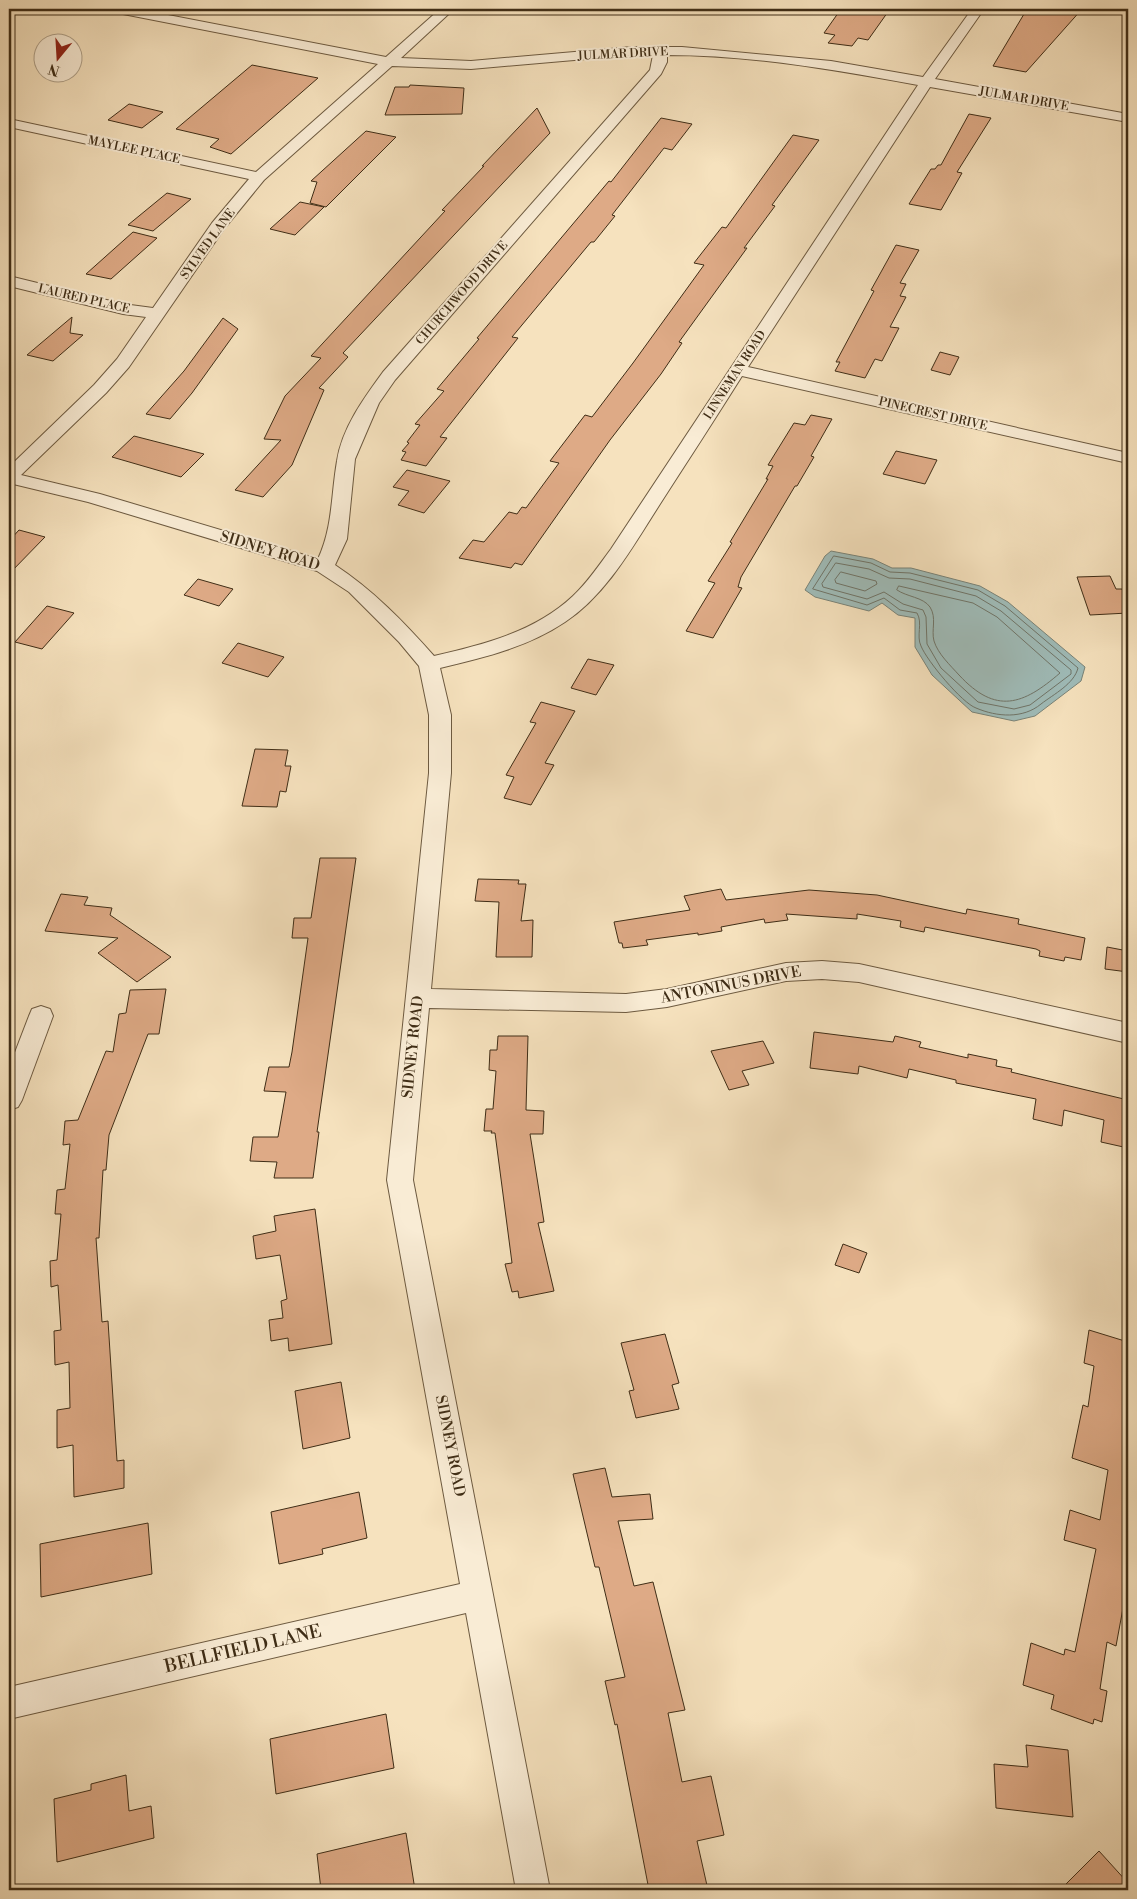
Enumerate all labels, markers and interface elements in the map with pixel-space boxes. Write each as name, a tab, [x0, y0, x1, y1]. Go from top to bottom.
north arrow	[32, 32, 82, 82]
street label: JULMAR DRIVE	[576, 44, 669, 64]
text: N	[46, 59, 62, 80]
street label: JULMAR DRIVE	[977, 84, 1070, 114]
street label: MAYLEE PLACE	[86, 133, 182, 167]
street label: SYLVED LANE	[177, 206, 239, 282]
street label: CHURCHWOOD DRIVE	[413, 238, 511, 348]
street label: LAURED PLACE	[37, 281, 131, 317]
street label: LINNEMAN ROAD	[701, 328, 769, 422]
street label: PINECREST DRIVE	[877, 394, 989, 434]
street label: SIDNEY ROAD	[218, 527, 322, 575]
street label: ANTONINUS DRIVE	[658, 962, 803, 1008]
street label: SIDNEY ROAD	[398, 995, 428, 1099]
street label: SIDNEY ROAD	[431, 1394, 469, 1498]
street label: BELLFIELD LANE	[161, 1620, 324, 1678]

